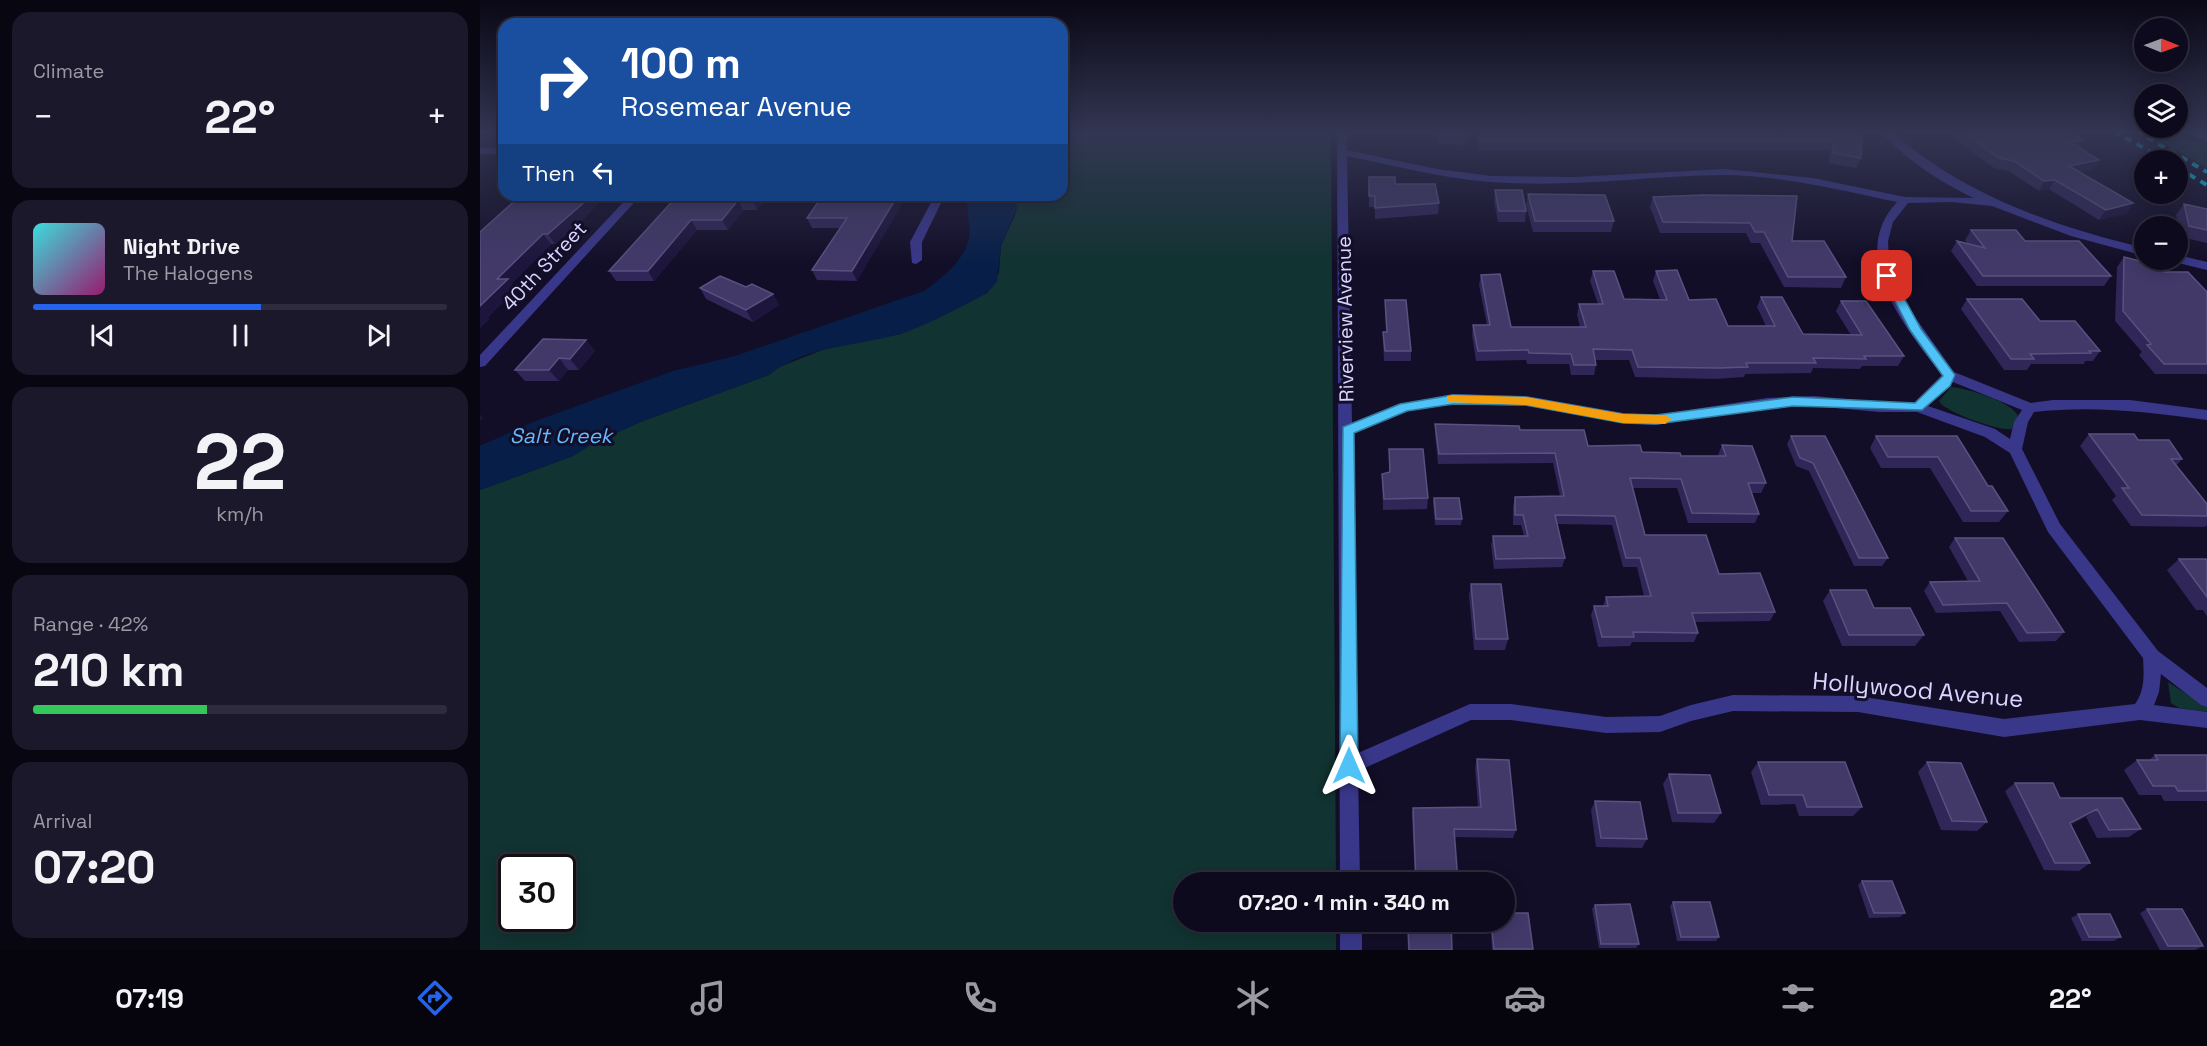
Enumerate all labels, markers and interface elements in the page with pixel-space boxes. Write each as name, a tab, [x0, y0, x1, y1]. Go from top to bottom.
north arrow	[2134, 18, 2188, 72]
map controls	[2134, 18, 2188, 270]
text: 100 m	[621, 37, 741, 90]
icon: right	[522, 42, 600, 120]
text: Climate	[33, 58, 104, 84]
button: layers	[2134, 84, 2188, 138]
text: 22°	[204, 89, 276, 146]
text: Rosemear Avenue	[621, 89, 852, 124]
text: −	[33, 96, 53, 138]
text: +	[427, 96, 447, 138]
button: +	[2134, 150, 2188, 204]
icon: left	[587, 156, 620, 189]
text: Then	[522, 159, 575, 187]
street label: 40th Street	[496, 216, 592, 316]
button: −	[2134, 216, 2188, 270]
text: Night Drive	[123, 232, 240, 260]
street label: Riverview Avenue	[1331, 236, 1359, 402]
pin	[1861, 250, 1912, 301]
icon: arrive	[1870, 259, 1903, 292]
text: The Halogens	[123, 260, 253, 286]
icon: previous	[86, 319, 119, 352]
icon: pause	[224, 319, 257, 352]
icon: next	[362, 319, 395, 352]
text: 22	[194, 412, 286, 512]
water label: Salt Creek	[510, 422, 615, 449]
text: km/h	[216, 501, 264, 527]
text: Range · 42%	[33, 611, 148, 637]
text: 210 km	[33, 642, 184, 699]
street label: Hollywood Avenue	[1811, 665, 2025, 714]
position arrow	[1317, 734, 1381, 798]
text: Arrival	[33, 808, 92, 834]
text: 07:20	[33, 839, 156, 896]
speed limit sign: 30	[498, 854, 576, 932]
text: 07:20 · 1 min · 340 m	[1238, 888, 1450, 916]
icon: directions	[414, 977, 456, 1019]
icon: music	[687, 977, 729, 1019]
icon: phone	[959, 977, 1001, 1019]
icon: climate	[1232, 977, 1274, 1019]
icon: car	[1504, 977, 1546, 1019]
icon: filters	[1777, 977, 1819, 1019]
text: 07:19	[115, 981, 184, 1016]
text: 22°	[2049, 981, 2092, 1016]

